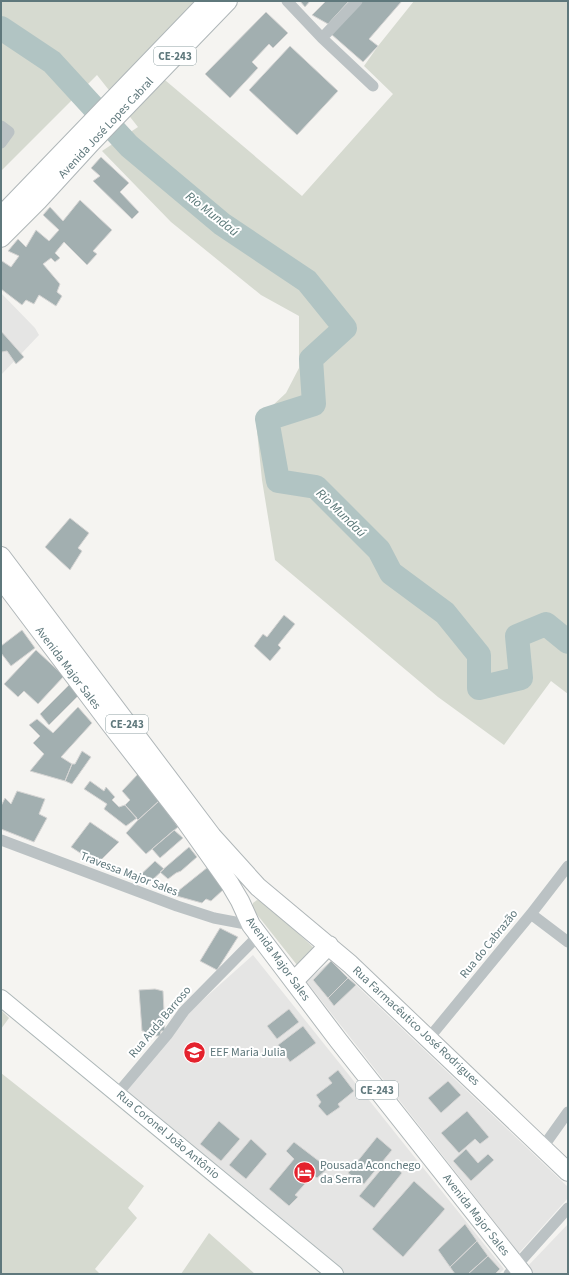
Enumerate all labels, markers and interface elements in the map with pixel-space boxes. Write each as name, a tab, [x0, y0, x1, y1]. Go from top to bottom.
road number: CE-243	[154, 47, 196, 65]
street label: Avenida José Lopes Cabral	[54, 74, 158, 182]
water label: Rio Mundaú	[182, 187, 243, 241]
water label: Rio Mundaú	[312, 485, 370, 542]
street label: Avenida Major Sales	[31, 623, 105, 713]
road number: CE-243	[106, 715, 148, 733]
street label: Travessa Major Sales	[78, 848, 180, 900]
street label: Rua do Cabrazão	[456, 906, 522, 982]
street label: Avenida Major Sales	[242, 914, 314, 1004]
street label: Rua Farmacêutico José Rodrigues	[349, 962, 483, 1090]
street label: Rua Auda Barroso	[125, 982, 195, 1062]
school or university icon: EEF Maria Julia	[181, 1039, 207, 1065]
place label: EEF Maria Julia	[210, 1044, 286, 1061]
road number: CE-243	[356, 1081, 398, 1099]
street label: Rua Coronel João Antônio	[113, 1087, 223, 1183]
place label: Pousada Aconchego da Serra	[320, 1157, 421, 1188]
hotel icon: Pousada Aconchego da Serra	[291, 1159, 317, 1185]
street label: Avenida Major Sales	[439, 1170, 513, 1260]

